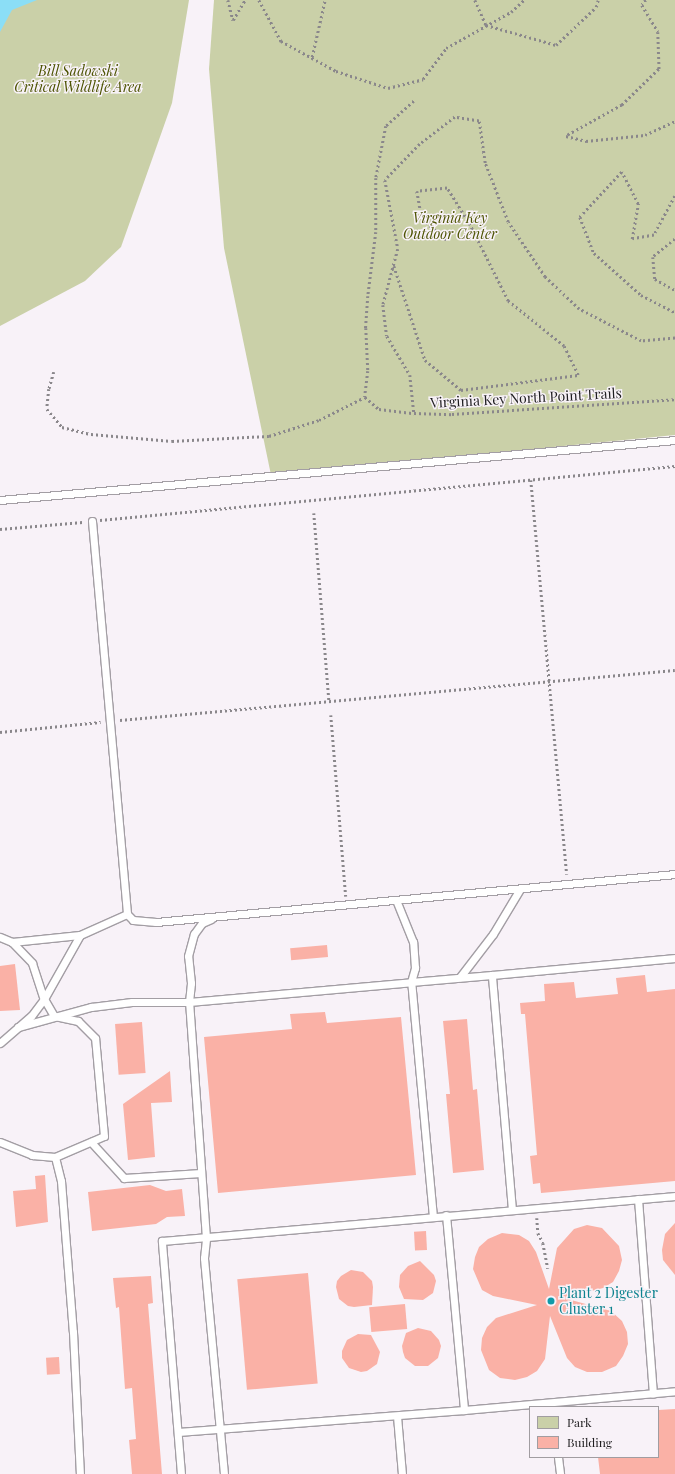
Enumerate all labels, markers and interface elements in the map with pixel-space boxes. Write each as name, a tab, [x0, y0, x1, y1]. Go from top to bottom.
park label: Bill Sadowski Critical Wildlife Area	[14, 63, 142, 96]
park label: Virginia Key Outdoor Center	[403, 210, 497, 242]
street label: Virginia Key North Point Trails	[429, 385, 623, 411]
place label: Plant 2 Digester Cluster 1	[559, 1285, 658, 1318]
marker: Plant 2 Digester Cluster 1	[546, 1296, 556, 1306]
legend	[529, 1406, 659, 1458]
text: Park	[567, 1414, 592, 1430]
text: Building	[567, 1434, 612, 1450]

